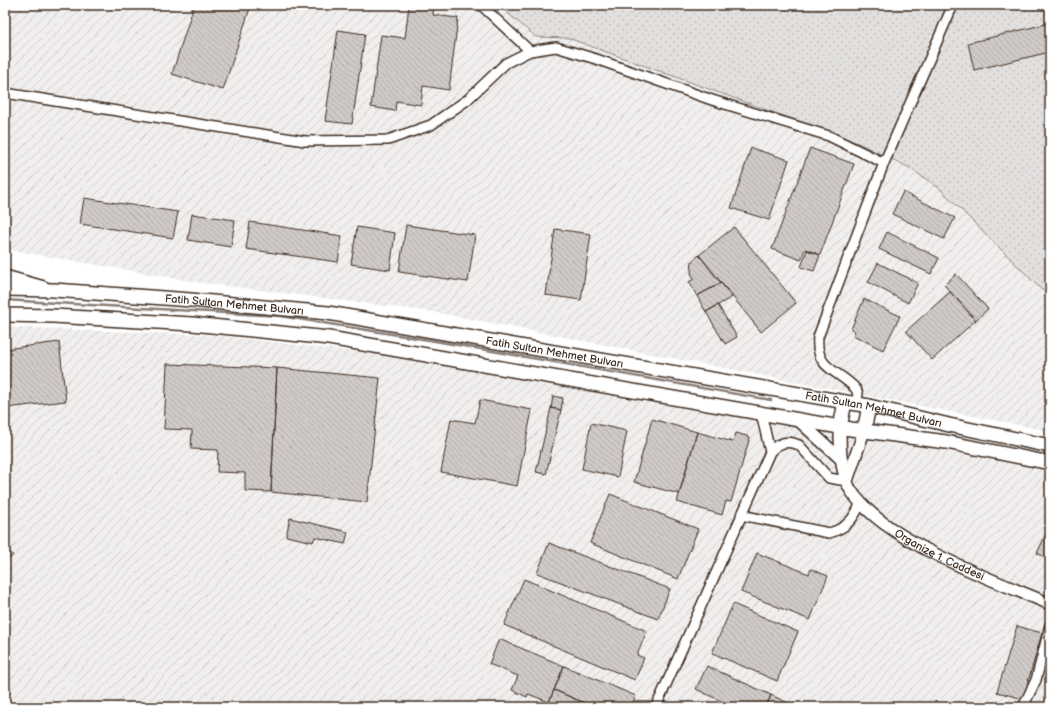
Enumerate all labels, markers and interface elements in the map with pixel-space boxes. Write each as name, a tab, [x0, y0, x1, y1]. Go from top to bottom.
street label: Fatih Sultan Mehmet Bulvarı	[165, 292, 304, 317]
street label: Fatih Sultan Mehmet Bulvarı	[485, 334, 624, 370]
street label: Fatih Sultan Mehmet Bulvarı	[804, 389, 943, 430]
street label: Organize 1. Caddesi	[892, 526, 987, 583]

